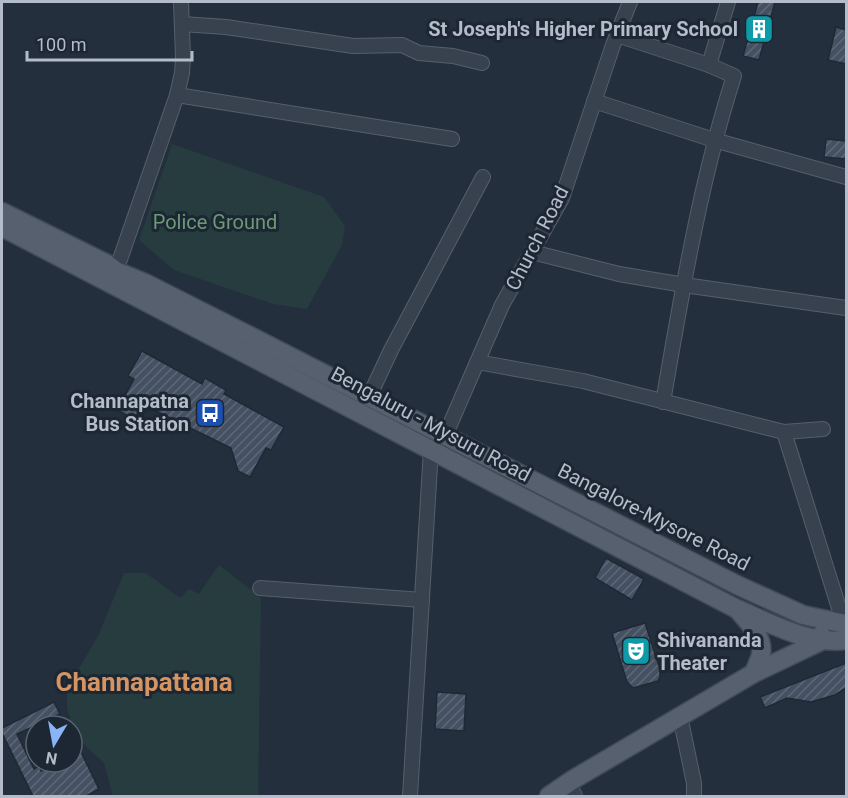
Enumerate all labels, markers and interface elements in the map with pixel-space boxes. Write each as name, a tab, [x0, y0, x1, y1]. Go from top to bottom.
building icon: St Joseph's Higher Primary School	[743, 13, 775, 45]
place label: St Joseph's Higher Primary School	[428, 17, 738, 41]
scale bar	[27, 24, 192, 62]
text: 100 m	[36, 34, 87, 55]
street label: Church Road	[500, 182, 574, 294]
park label: Police Ground	[153, 210, 277, 234]
street label: Bengaluru - Mysuru Road	[327, 361, 535, 487]
place label: Channapatna Bus Station	[70, 389, 189, 436]
bus stop icon: Channapatna Bus Station	[194, 397, 226, 429]
street label: Bangalore-Mysore Road	[554, 458, 754, 576]
place label: Shivananda Theater	[657, 628, 762, 675]
theatre icon: Shivananda Theater	[620, 635, 652, 667]
district label: Channapattana	[55, 667, 233, 697]
north arrow	[24, 714, 84, 774]
text: N	[44, 748, 59, 769]

